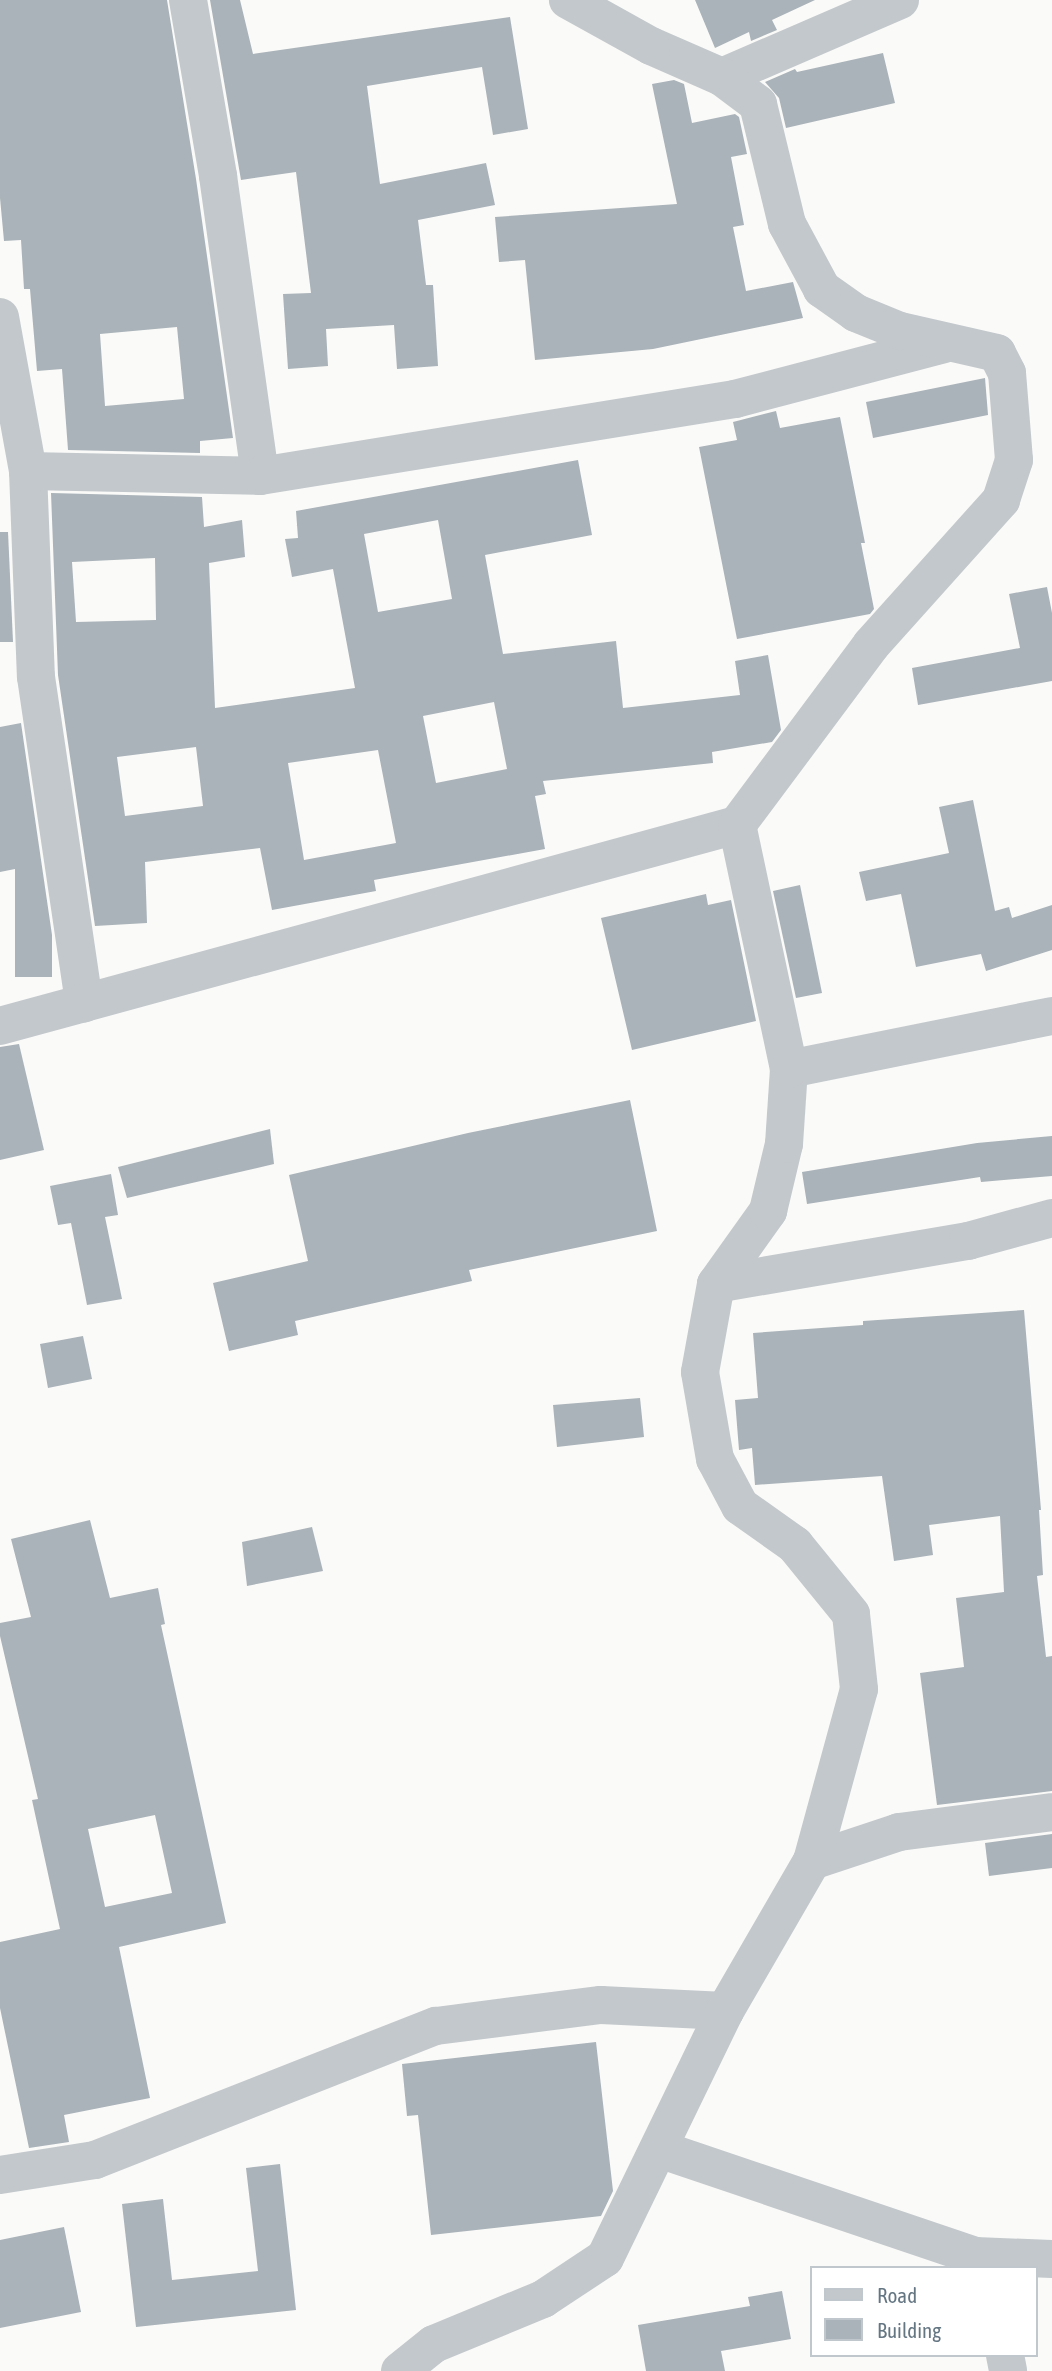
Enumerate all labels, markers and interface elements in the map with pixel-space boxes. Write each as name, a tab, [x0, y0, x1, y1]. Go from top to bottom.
legend	[810, 2266, 1038, 2357]
text: Road	[877, 2283, 917, 2307]
text: Building	[877, 2318, 941, 2342]

